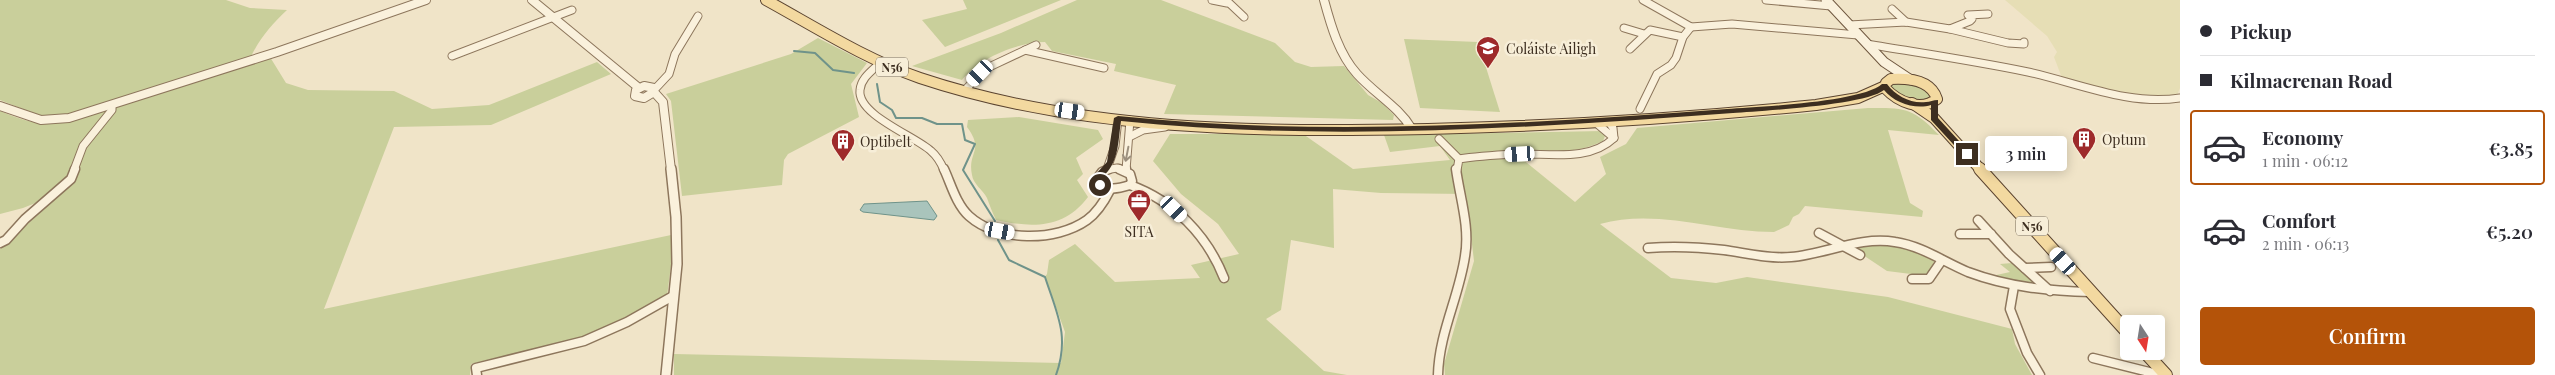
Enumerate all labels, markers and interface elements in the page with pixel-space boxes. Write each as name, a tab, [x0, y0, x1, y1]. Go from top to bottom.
text: Pickup	[2230, 18, 2292, 44]
school or university icon: Coláiste Ailigh	[1475, 35, 1501, 69]
place label: Coláiste Ailigh	[1506, 39, 1597, 58]
car	[964, 57, 995, 89]
road number: N56	[876, 58, 908, 76]
text: Kilmacrenan Road	[2230, 67, 2393, 93]
car	[1054, 101, 1085, 121]
text: Economy	[2262, 124, 2343, 150]
icon: car	[2202, 125, 2247, 170]
building icon: Optum	[2071, 126, 2097, 160]
building icon: Optibelt	[830, 128, 856, 162]
place label: Optum	[2102, 130, 2147, 149]
place label: Optibelt	[860, 132, 913, 151]
text: €3.85	[2489, 135, 2533, 161]
callout: 3 min	[1984, 136, 2067, 172]
route end	[1956, 143, 1978, 165]
text: 3 min	[2006, 143, 2046, 164]
one-way arrow	[1122, 145, 1132, 161]
car	[1504, 146, 1535, 162]
text: 1 min · 06:12	[2262, 150, 2348, 171]
route start	[1089, 174, 1111, 196]
office icon: SITA	[1126, 188, 1152, 222]
car	[1158, 193, 1190, 225]
text: Comfort	[2262, 207, 2336, 233]
icon: car	[2202, 208, 2247, 253]
road number: N56	[2016, 217, 2048, 236]
text: €5.20	[2486, 218, 2533, 244]
car	[983, 221, 1016, 241]
place label: SITA	[1124, 222, 1154, 241]
text: 2 min · 06:13	[2262, 233, 2349, 254]
car	[2047, 245, 2078, 277]
button: Confirm	[2200, 307, 2535, 365]
north arrow	[2120, 315, 2165, 360]
map controls	[2120, 315, 2165, 360]

